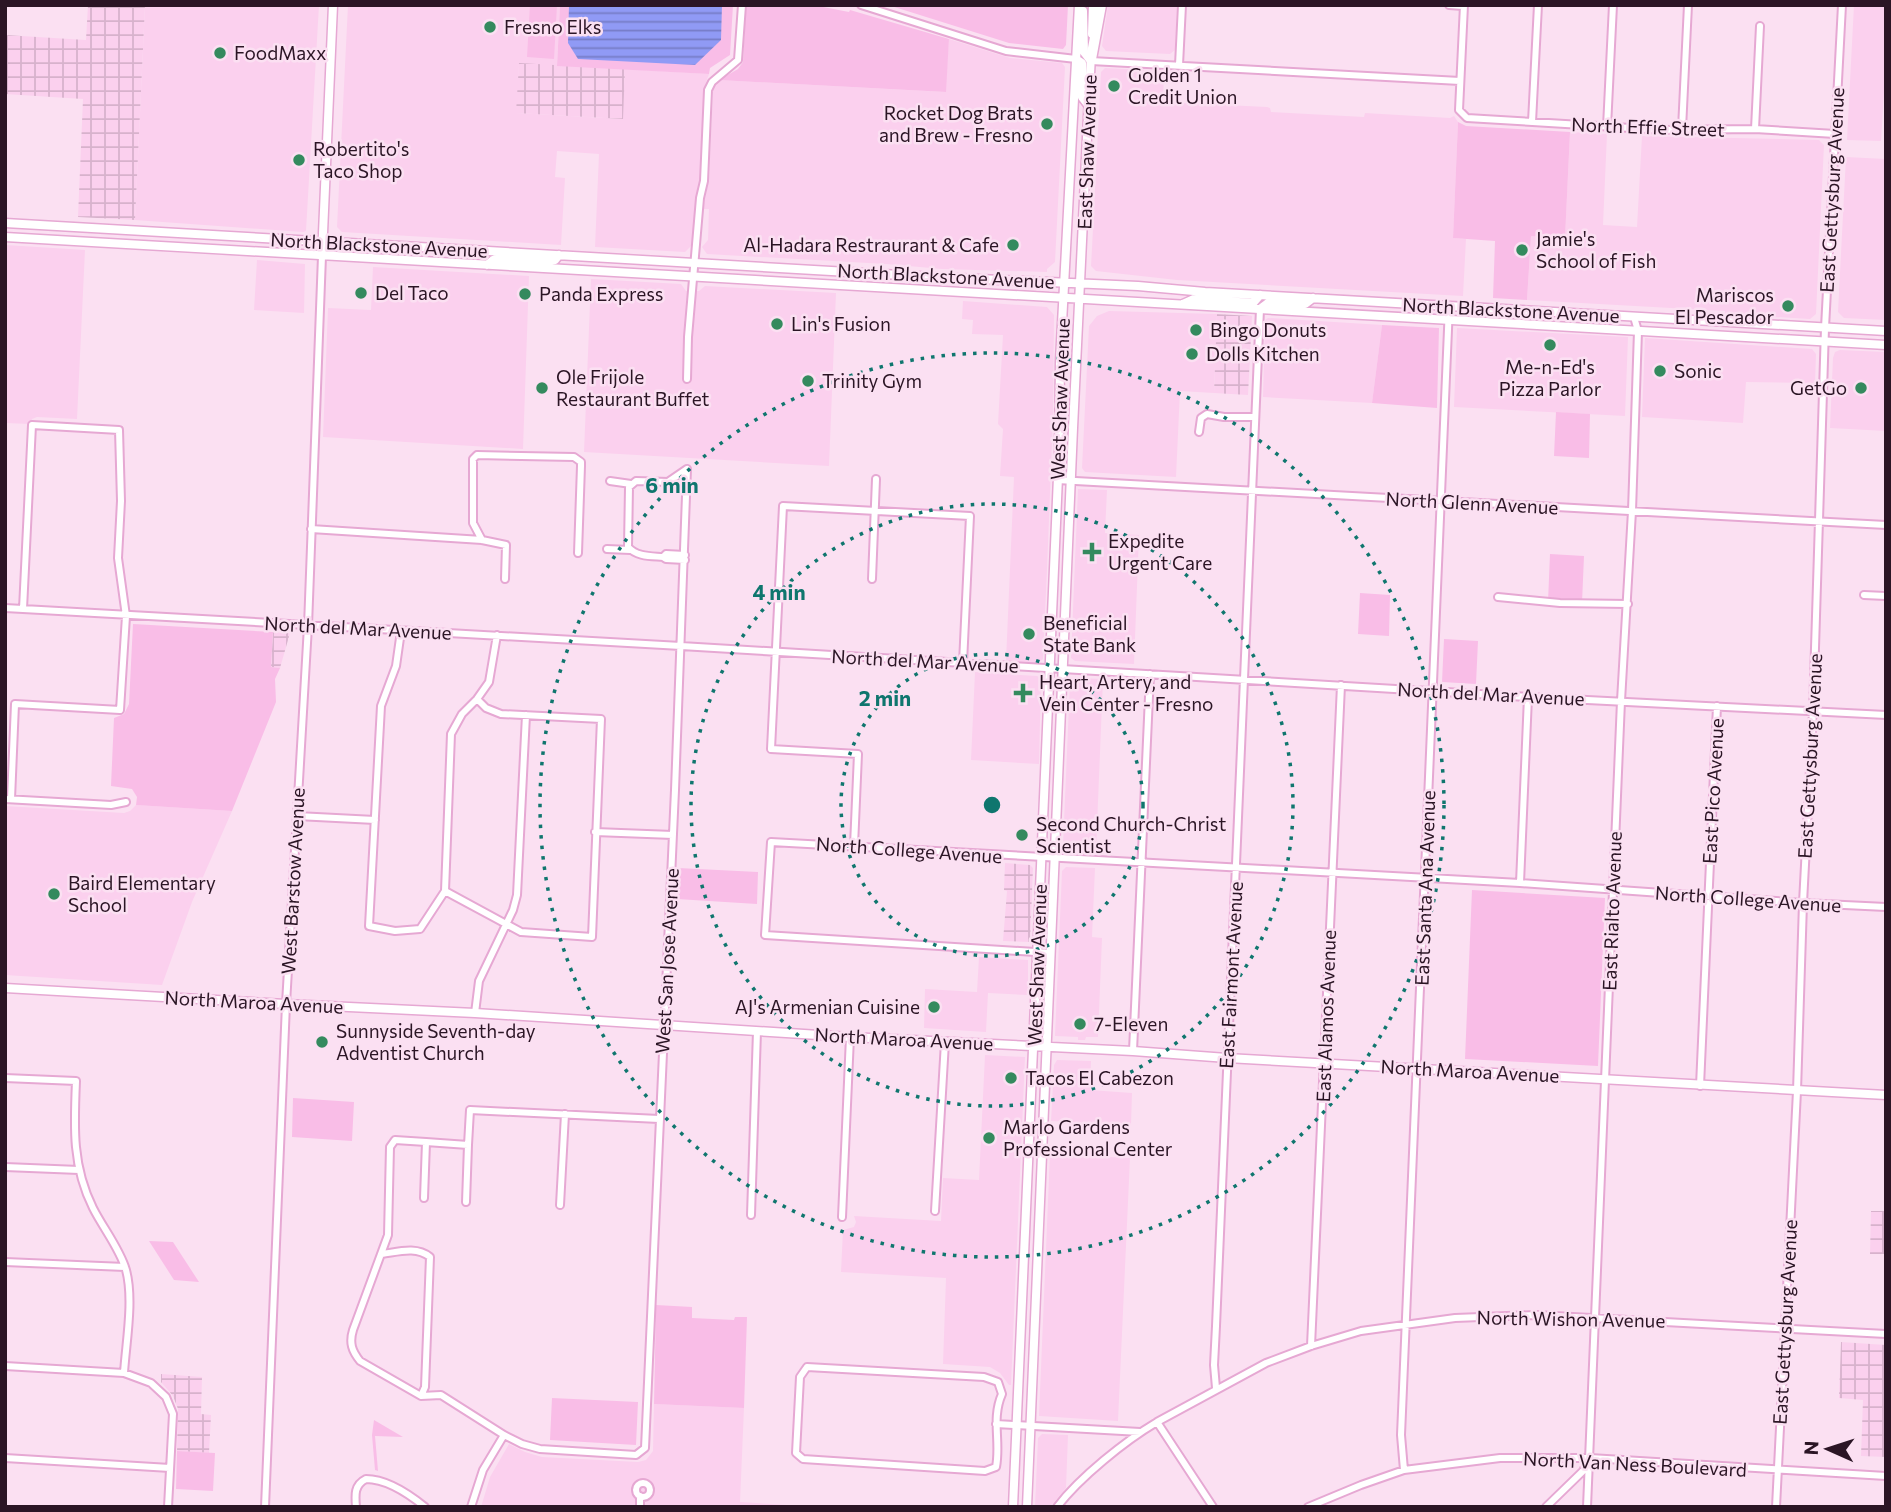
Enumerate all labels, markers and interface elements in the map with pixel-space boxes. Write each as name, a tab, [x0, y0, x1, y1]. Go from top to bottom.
place label: Fresno Elks	[504, 15, 601, 38]
marker: Fresno Elks	[482, 19, 498, 35]
place label: FoodMaxx	[234, 41, 326, 64]
marker: FoodMaxx	[212, 45, 228, 61]
place label: Golden 1 Credit Union	[1128, 63, 1237, 108]
street label: East Shaw Avenue	[1072, 74, 1101, 230]
marker: Golden 1 Credit Union	[1106, 78, 1122, 94]
street label: East Gettysburg Avenue	[1815, 87, 1848, 293]
place label: Rocket Dog Brats and Brew - Fresno	[879, 101, 1033, 146]
street label: North Effie Street	[1571, 112, 1725, 141]
marker: Rocket Dog Brats and Brew - Fresno	[1039, 116, 1055, 132]
place label: Robertito's Taco Shop	[313, 137, 409, 182]
marker: Robertito's Taco Shop	[291, 152, 307, 168]
street label: North Blackstone Avenue	[270, 227, 488, 262]
place label: Jamie's School of Fish	[1536, 227, 1656, 272]
place label: Al-Hadara Restraurant & Cafe	[743, 233, 999, 256]
marker: Al-Hadara Restraurant & Cafe	[1005, 237, 1021, 253]
marker: Jamie's School of Fish	[1514, 242, 1530, 258]
street label: North Blackstone Avenue	[837, 258, 1055, 293]
place label: Del Taco	[375, 281, 449, 304]
place label: Panda Express	[539, 282, 663, 305]
place label: Mariscos El Pescador	[1675, 283, 1774, 328]
marker: Del Taco	[353, 285, 369, 301]
marker: Panda Express	[517, 286, 533, 302]
street label: North Blackstone Avenue	[1402, 292, 1620, 327]
marker: Mariscos El Pescador	[1780, 298, 1796, 314]
place label: Lin's Fusion	[791, 312, 891, 335]
marker: Lin's Fusion	[769, 316, 785, 332]
street label: West Shaw Avenue	[1045, 318, 1074, 480]
place label: Bingo Donuts	[1210, 318, 1326, 341]
marker: Bingo Donuts	[1188, 322, 1204, 338]
marker: Me-n-Ed's Pizza Parlor	[1542, 337, 1558, 353]
place label: Dolls Kitchen	[1206, 342, 1320, 365]
marker: Dolls Kitchen	[1184, 346, 1200, 362]
place label: Me-n-Ed's Pizza Parlor	[1499, 355, 1602, 400]
place label: Sonic	[1674, 359, 1722, 382]
marker: Sonic	[1652, 363, 1668, 379]
place label: Ole Frijole Restaurant Buffet	[556, 365, 710, 410]
place label: Trinity Gym	[822, 369, 922, 392]
marker: Trinity Gym	[800, 373, 816, 389]
place label: GetGo	[1790, 376, 1847, 399]
marker: Ole Frijole Restaurant Buffet	[534, 380, 550, 396]
marker: GetGo	[1853, 380, 1869, 396]
text: 6 min	[645, 472, 699, 497]
street label: North Glenn Avenue	[1385, 486, 1559, 519]
place label: Expedite Urgent Care	[1108, 529, 1212, 574]
marker: Expedite Urgent Care	[1082, 542, 1102, 562]
text: 4 min	[752, 579, 806, 604]
street label: North del Mar Avenue	[264, 611, 452, 644]
place label: Beneficial State Bank	[1043, 611, 1136, 656]
marker: Beneficial State Bank	[1021, 626, 1037, 642]
street label: North del Mar Avenue	[831, 644, 1019, 677]
street label: East Gettysburg Avenue	[1793, 653, 1826, 859]
place label: Heart, Artery, and Vein Center - Fresno	[1039, 670, 1213, 715]
street label: North del Mar Avenue	[1397, 677, 1585, 710]
marker: Heart, Artery, and Vein Center - Fresno	[1013, 683, 1033, 703]
text: 2 min	[859, 685, 911, 710]
street label: East Pico Avenue	[1697, 718, 1728, 864]
street label: West Barstow Avenue	[276, 787, 309, 975]
street label: East Santa Ana Avenue	[1410, 790, 1439, 986]
centre of rings	[980, 793, 1004, 817]
place label: Second Church-Christ Scientist	[1036, 812, 1226, 857]
marker: Second Church-Christ Scientist	[1014, 827, 1030, 843]
street label: East Rialto Avenue	[1597, 831, 1626, 991]
street label: North College Avenue	[815, 832, 1003, 867]
street label: West San Jose Avenue	[650, 867, 683, 1054]
place label: Baird Elementary School	[68, 871, 216, 916]
street label: East Fairmont Avenue	[1214, 881, 1247, 1069]
street label: North College Avenue	[1654, 881, 1842, 916]
street label: West Shaw Avenue	[1022, 884, 1051, 1046]
marker: Baird Elementary School	[46, 886, 62, 902]
street label: East Alamos Avenue	[1311, 929, 1340, 1103]
street label: North Maroa Avenue	[164, 985, 344, 1018]
place label: AJ's Armenian Cuisine	[735, 995, 920, 1018]
marker: AJ's Armenian Cuisine	[926, 999, 942, 1015]
place label: 7-Eleven	[1094, 1012, 1168, 1035]
marker: 7-Eleven	[1072, 1016, 1088, 1032]
place label: Sunnyside Seventh-day Adventist Church	[336, 1019, 536, 1064]
street label: North Maroa Avenue	[814, 1022, 994, 1055]
marker: Sunnyside Seventh-day Adventist Church	[314, 1034, 330, 1050]
street label: North Maroa Avenue	[1380, 1054, 1560, 1087]
place label: Tacos El Cabezon	[1025, 1066, 1174, 1089]
marker: Tacos El Cabezon	[1003, 1070, 1019, 1086]
place label: Marlo Gardens Professional Center	[1003, 1115, 1173, 1160]
marker: Marlo Gardens Professional Center	[981, 1130, 997, 1146]
street label: East Gettysburg Avenue	[1768, 1219, 1801, 1425]
street label: North Wishon Avenue	[1477, 1305, 1665, 1332]
north arrow	[1793, 1414, 1863, 1484]
text: N	[1799, 1440, 1822, 1456]
street label: North Van Ness Boulevard	[1523, 1446, 1747, 1481]

